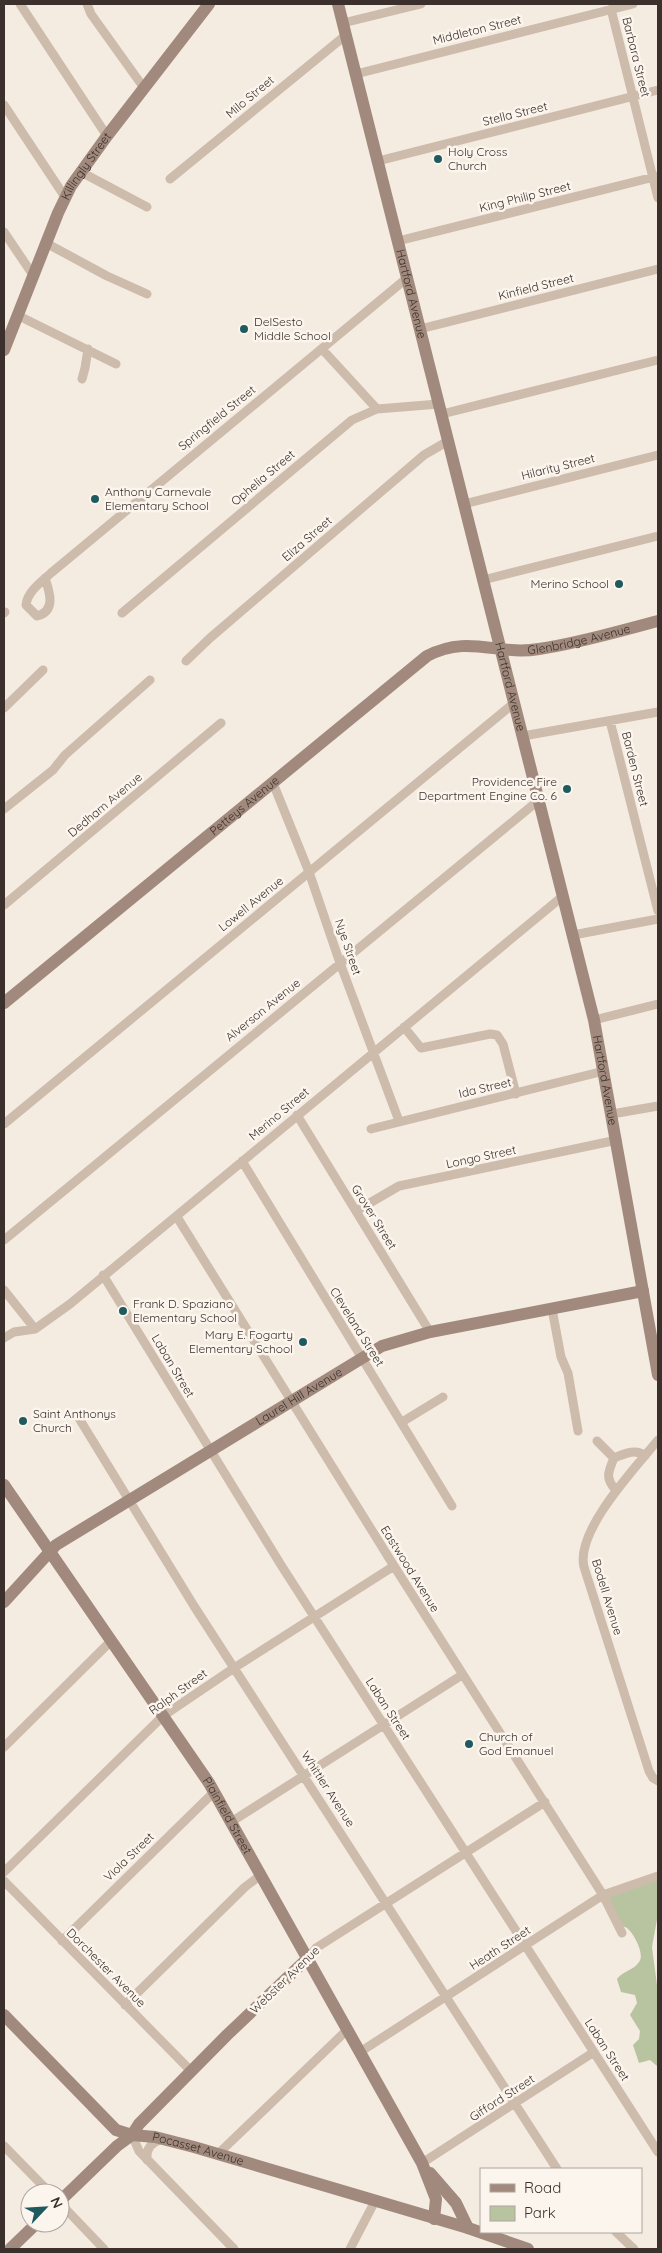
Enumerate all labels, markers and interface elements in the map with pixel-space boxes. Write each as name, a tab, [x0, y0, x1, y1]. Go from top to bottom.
street label: Middleton Street	[431, 11, 523, 48]
street label: Barbara Street	[619, 15, 654, 99]
street label: Milo Street	[222, 72, 277, 121]
street label: Stella Street	[481, 98, 549, 129]
street label: Killingly Street	[57, 129, 114, 202]
place label: Holy Cross Church	[448, 144, 508, 173]
marker: Holy Cross Church	[432, 153, 444, 165]
street label: King Philip Street	[478, 178, 572, 215]
street label: Hartford Avenue	[393, 248, 430, 340]
street label: Kinfield Street	[497, 270, 575, 303]
place label: DelSesto Middle School	[254, 314, 331, 343]
marker: DelSesto Middle School	[238, 323, 250, 335]
street label: Springfield Street	[175, 382, 258, 453]
street label: Ophelia Street	[228, 447, 298, 509]
street label: Hilarity Street	[519, 450, 596, 483]
place label: Anthony Carnevale Elementary School	[105, 484, 211, 513]
marker: Anthony Carnevale Elementary School	[89, 493, 101, 505]
street label: Eliza Street	[279, 513, 335, 564]
place label: Merino School	[531, 576, 609, 591]
marker: Merino School	[613, 578, 625, 590]
street label: Glenbridge Avenue	[527, 621, 632, 657]
street label: Hartford Avenue	[492, 640, 529, 733]
street label: Barden Street	[619, 730, 652, 808]
street label: Dedham Avenue	[65, 769, 145, 840]
street label: Petteys Avenue	[206, 772, 282, 838]
place label: Providence Fire Department Engine Co. 6	[418, 774, 558, 803]
marker: Providence Fire Department Engine Co. 6	[561, 783, 573, 795]
street label: Lowell Avenue	[215, 873, 286, 934]
street label: Nye Street	[332, 917, 365, 977]
street label: Alverson Avenue	[222, 975, 303, 1044]
street label: Hartford Avenue	[590, 1034, 621, 1127]
street label: Ida Street	[457, 1074, 513, 1101]
street label: Merino Street	[245, 1084, 312, 1143]
street label: Longo Street	[445, 1142, 517, 1171]
street label: Grover Street	[349, 1182, 400, 1252]
street label: Cleveland Street	[327, 1284, 388, 1369]
place label: Frank D. Spaziano Elementary School	[133, 1296, 237, 1325]
marker: Frank D. Spaziano Elementary School	[117, 1305, 129, 1317]
place label: Mary E. Fogarty Elementary School	[189, 1327, 293, 1356]
street label: Laban Street	[149, 1331, 198, 1400]
marker: Mary E. Fogarty Elementary School	[297, 1336, 309, 1348]
street label: Laurel Hill Avenue	[253, 1364, 345, 1428]
place label: Saint Anthonys Church	[33, 1406, 116, 1435]
marker: Saint Anthonys Church	[17, 1415, 29, 1427]
street label: Eastwood Avenue	[378, 1523, 443, 1615]
street label: Bodell Avenue	[589, 1557, 626, 1637]
street label: Ralph Street	[146, 1665, 210, 1718]
street label: Laban Street	[363, 1675, 414, 1743]
place label: Church of God Emanuel	[479, 1729, 553, 1758]
marker: Church of God Emanuel	[463, 1738, 475, 1750]
street label: Whittier Avenue	[298, 1748, 359, 1830]
street label: Plainfield Street	[200, 1774, 255, 1857]
street label: Viola Street	[100, 1829, 157, 1884]
street label: Heath Street	[466, 1922, 533, 1973]
street label: Dorchester Avenue	[64, 1925, 149, 2010]
street label: Webster Avenue	[247, 1943, 323, 2017]
street label: Laban Street	[582, 2016, 633, 2084]
street label: Gifford Street	[466, 2071, 537, 2124]
street label: Pocasset Avenue	[151, 2129, 246, 2168]
legend	[480, 2168, 642, 2233]
text: Road	[524, 2178, 561, 2197]
north arrow	[20, 2183, 70, 2233]
text: N	[46, 2194, 67, 2211]
text: Park	[524, 2203, 556, 2222]

